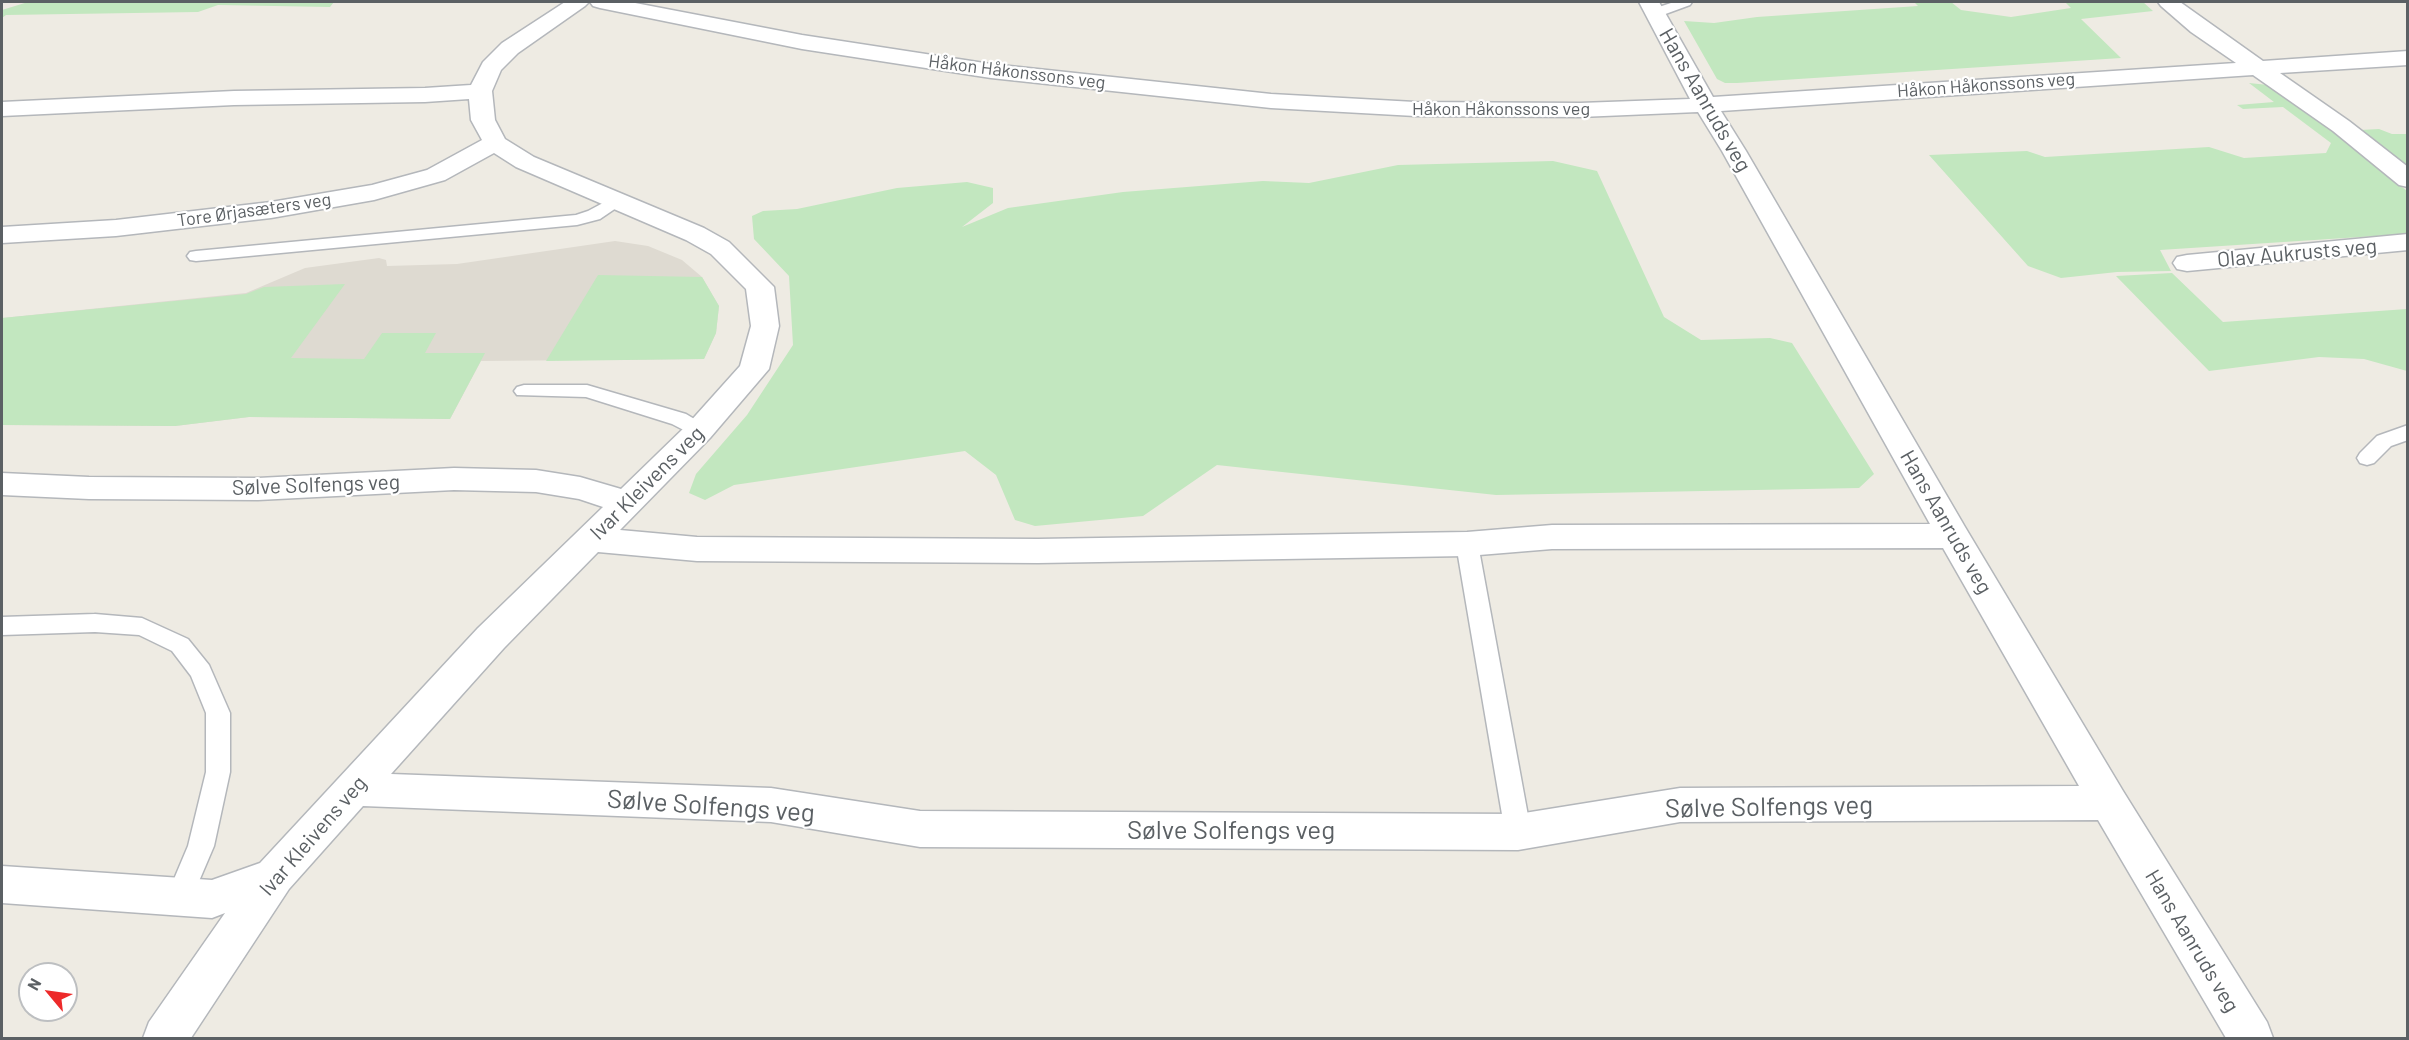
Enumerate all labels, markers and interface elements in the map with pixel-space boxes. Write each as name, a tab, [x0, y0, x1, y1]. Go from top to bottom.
street label: Hans Aanruds veg	[1654, 24, 1756, 176]
street label: Håkon Håkonssons veg	[927, 50, 1107, 94]
street label: Håkon Håkonssons veg	[1896, 68, 2076, 102]
street label: Håkon Håkonssons veg	[1412, 98, 1590, 120]
street label: Tore Ørjasæters veg	[176, 188, 332, 232]
street label: Olav Aukrusts veg	[2216, 233, 2378, 273]
street label: Ivar Kleivens veg	[585, 421, 709, 545]
street label: Hans Aanruds veg	[1895, 446, 1997, 598]
street label: Sølve Solfengs veg	[232, 469, 400, 501]
street label: Ivar Kleivens veg	[254, 771, 372, 901]
street label: Sølve Solfengs veg	[606, 783, 816, 829]
street label: Sølve Solfengs veg	[1665, 790, 1873, 824]
street label: Sølve Solfengs veg	[1127, 814, 1335, 846]
street label: Hans Aanruds veg	[2140, 865, 2244, 1017]
north arrow	[18, 962, 78, 1022]
text: N	[23, 975, 44, 993]

